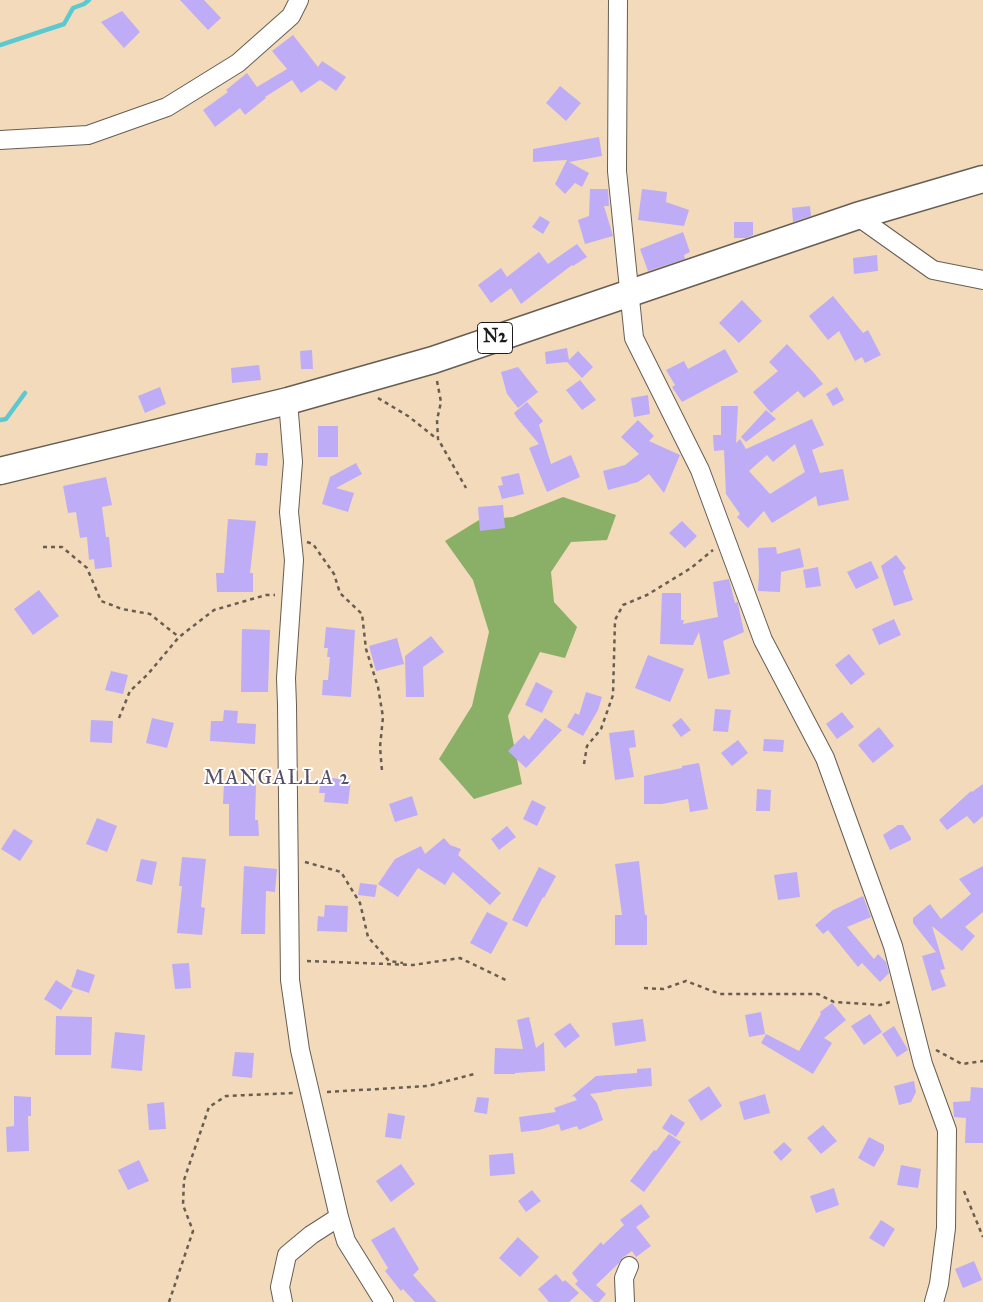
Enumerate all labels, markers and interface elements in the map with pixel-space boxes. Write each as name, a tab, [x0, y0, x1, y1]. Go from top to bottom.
road number: N2	[478, 322, 512, 353]
district label: MANGALLA 2	[202, 767, 352, 791]

